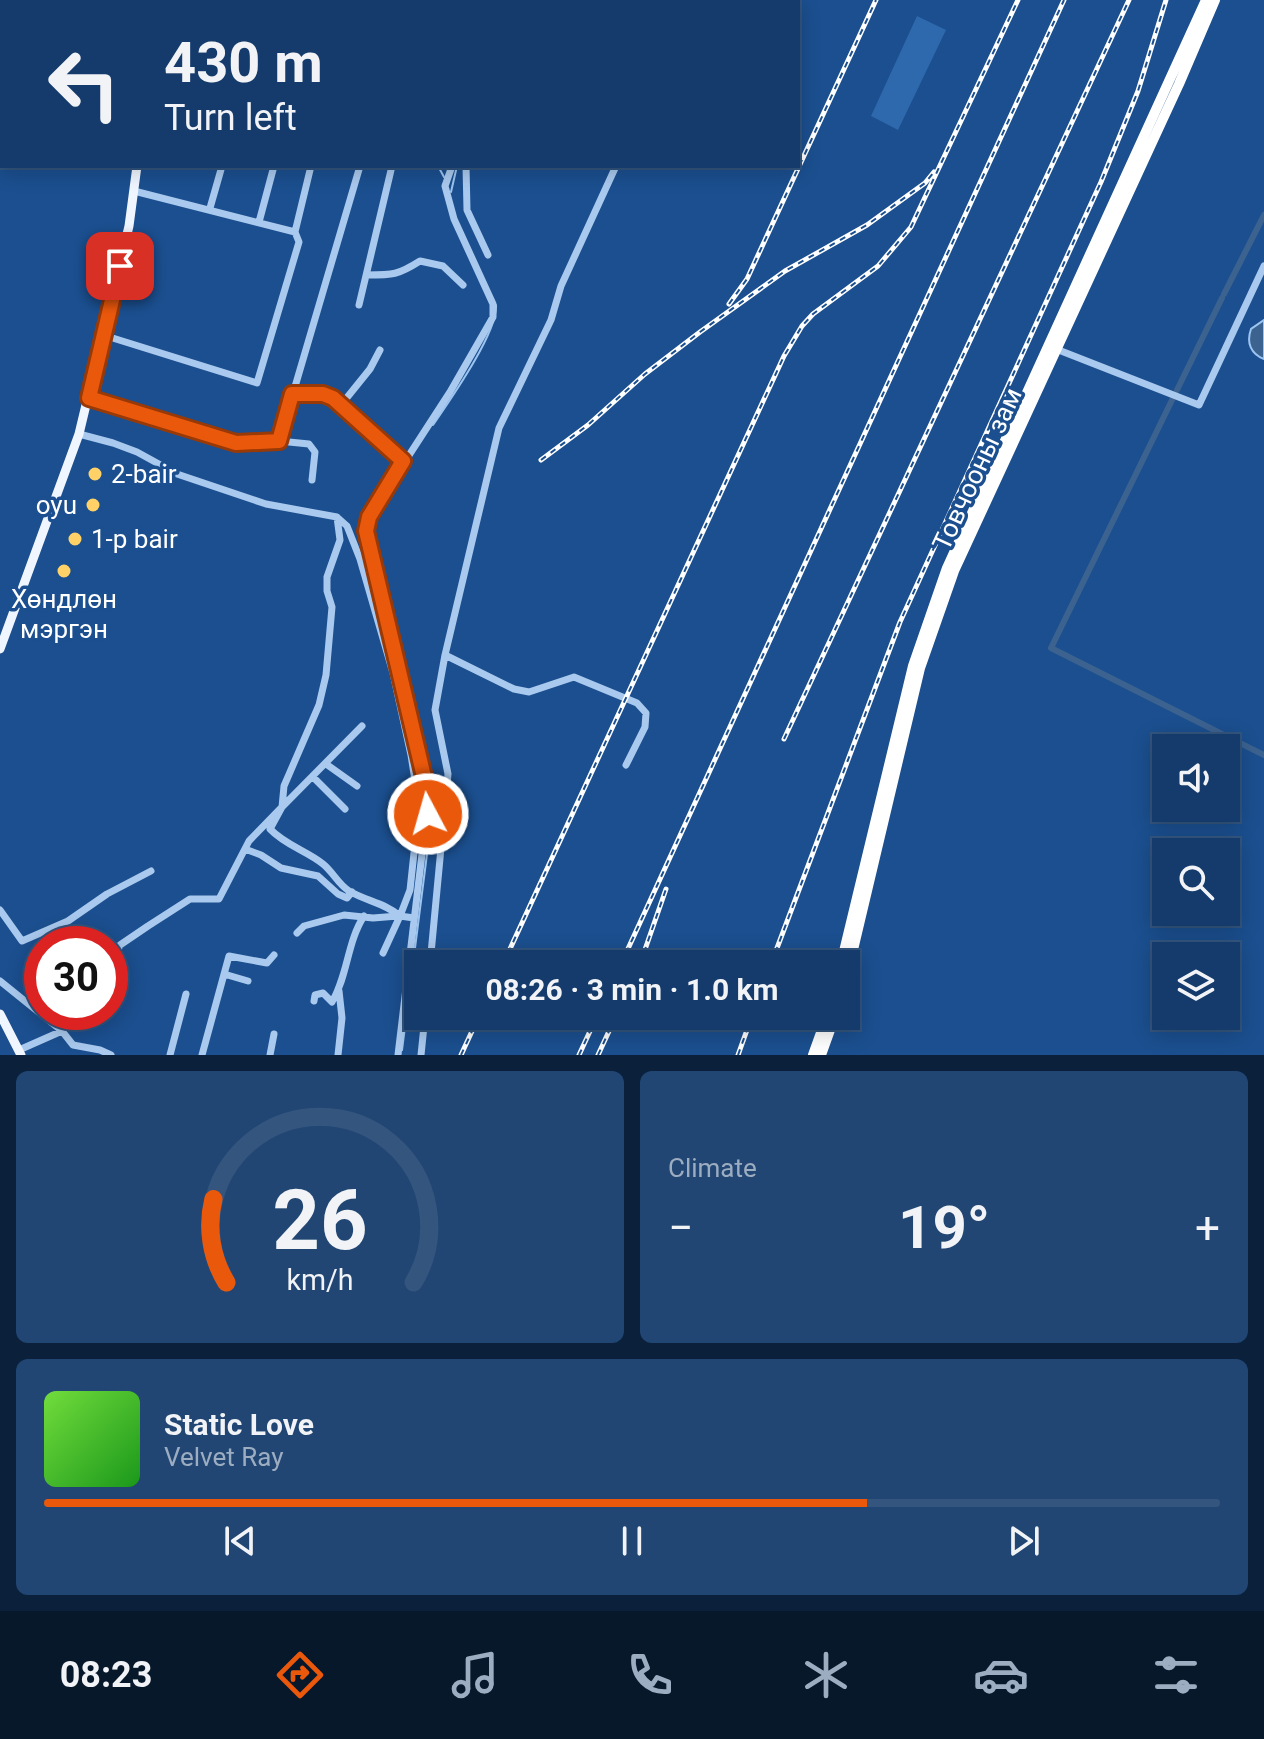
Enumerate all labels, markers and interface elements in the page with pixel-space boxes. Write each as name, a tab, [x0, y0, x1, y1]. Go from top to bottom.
text: 430 m	[164, 30, 323, 96]
icon: left	[32, 32, 136, 136]
text: Turn left	[164, 97, 297, 139]
pin	[86, 232, 154, 300]
icon: arrive	[98, 244, 142, 288]
street label: Товчооны зам	[926, 383, 1028, 555]
place label: 2-bair	[111, 459, 177, 489]
marker: 2-bair	[86, 465, 104, 483]
place label: oyu	[36, 490, 77, 520]
marker: oyu	[84, 496, 102, 514]
place label: 1-p bair	[91, 524, 178, 554]
marker: 1-p bair	[66, 530, 84, 548]
marker: Хөндлөн мэргэн	[55, 562, 73, 580]
place label: Хөндлөн мэргэн	[11, 584, 117, 644]
map controls	[1152, 734, 1240, 1030]
button: sound	[1152, 734, 1240, 822]
position arrow	[386, 772, 470, 856]
button: search	[1152, 838, 1240, 926]
speed limit sign: 30	[24, 926, 128, 1030]
button: layers	[1152, 942, 1240, 1030]
text: 08:26 · 3 min · 1.0 km	[485, 972, 779, 1007]
text: Climate	[668, 1153, 757, 1183]
text: 26	[272, 1172, 368, 1269]
text: 19°	[898, 1192, 990, 1263]
text: −	[668, 1202, 693, 1254]
text: +	[1195, 1202, 1220, 1254]
text: km/h	[286, 1263, 354, 1297]
text: Static Love	[164, 1407, 314, 1442]
text: Velvet Ray	[164, 1442, 284, 1472]
icon: previous	[218, 1519, 262, 1563]
icon: pause	[610, 1519, 654, 1563]
icon: next	[1002, 1519, 1046, 1563]
icon: directions	[272, 1647, 328, 1703]
icon: music	[447, 1647, 503, 1703]
icon: phone	[622, 1647, 678, 1703]
icon: climate	[798, 1647, 854, 1703]
icon: car	[973, 1647, 1029, 1703]
icon: filters	[1148, 1647, 1204, 1703]
text: 08:23	[60, 1654, 152, 1696]

